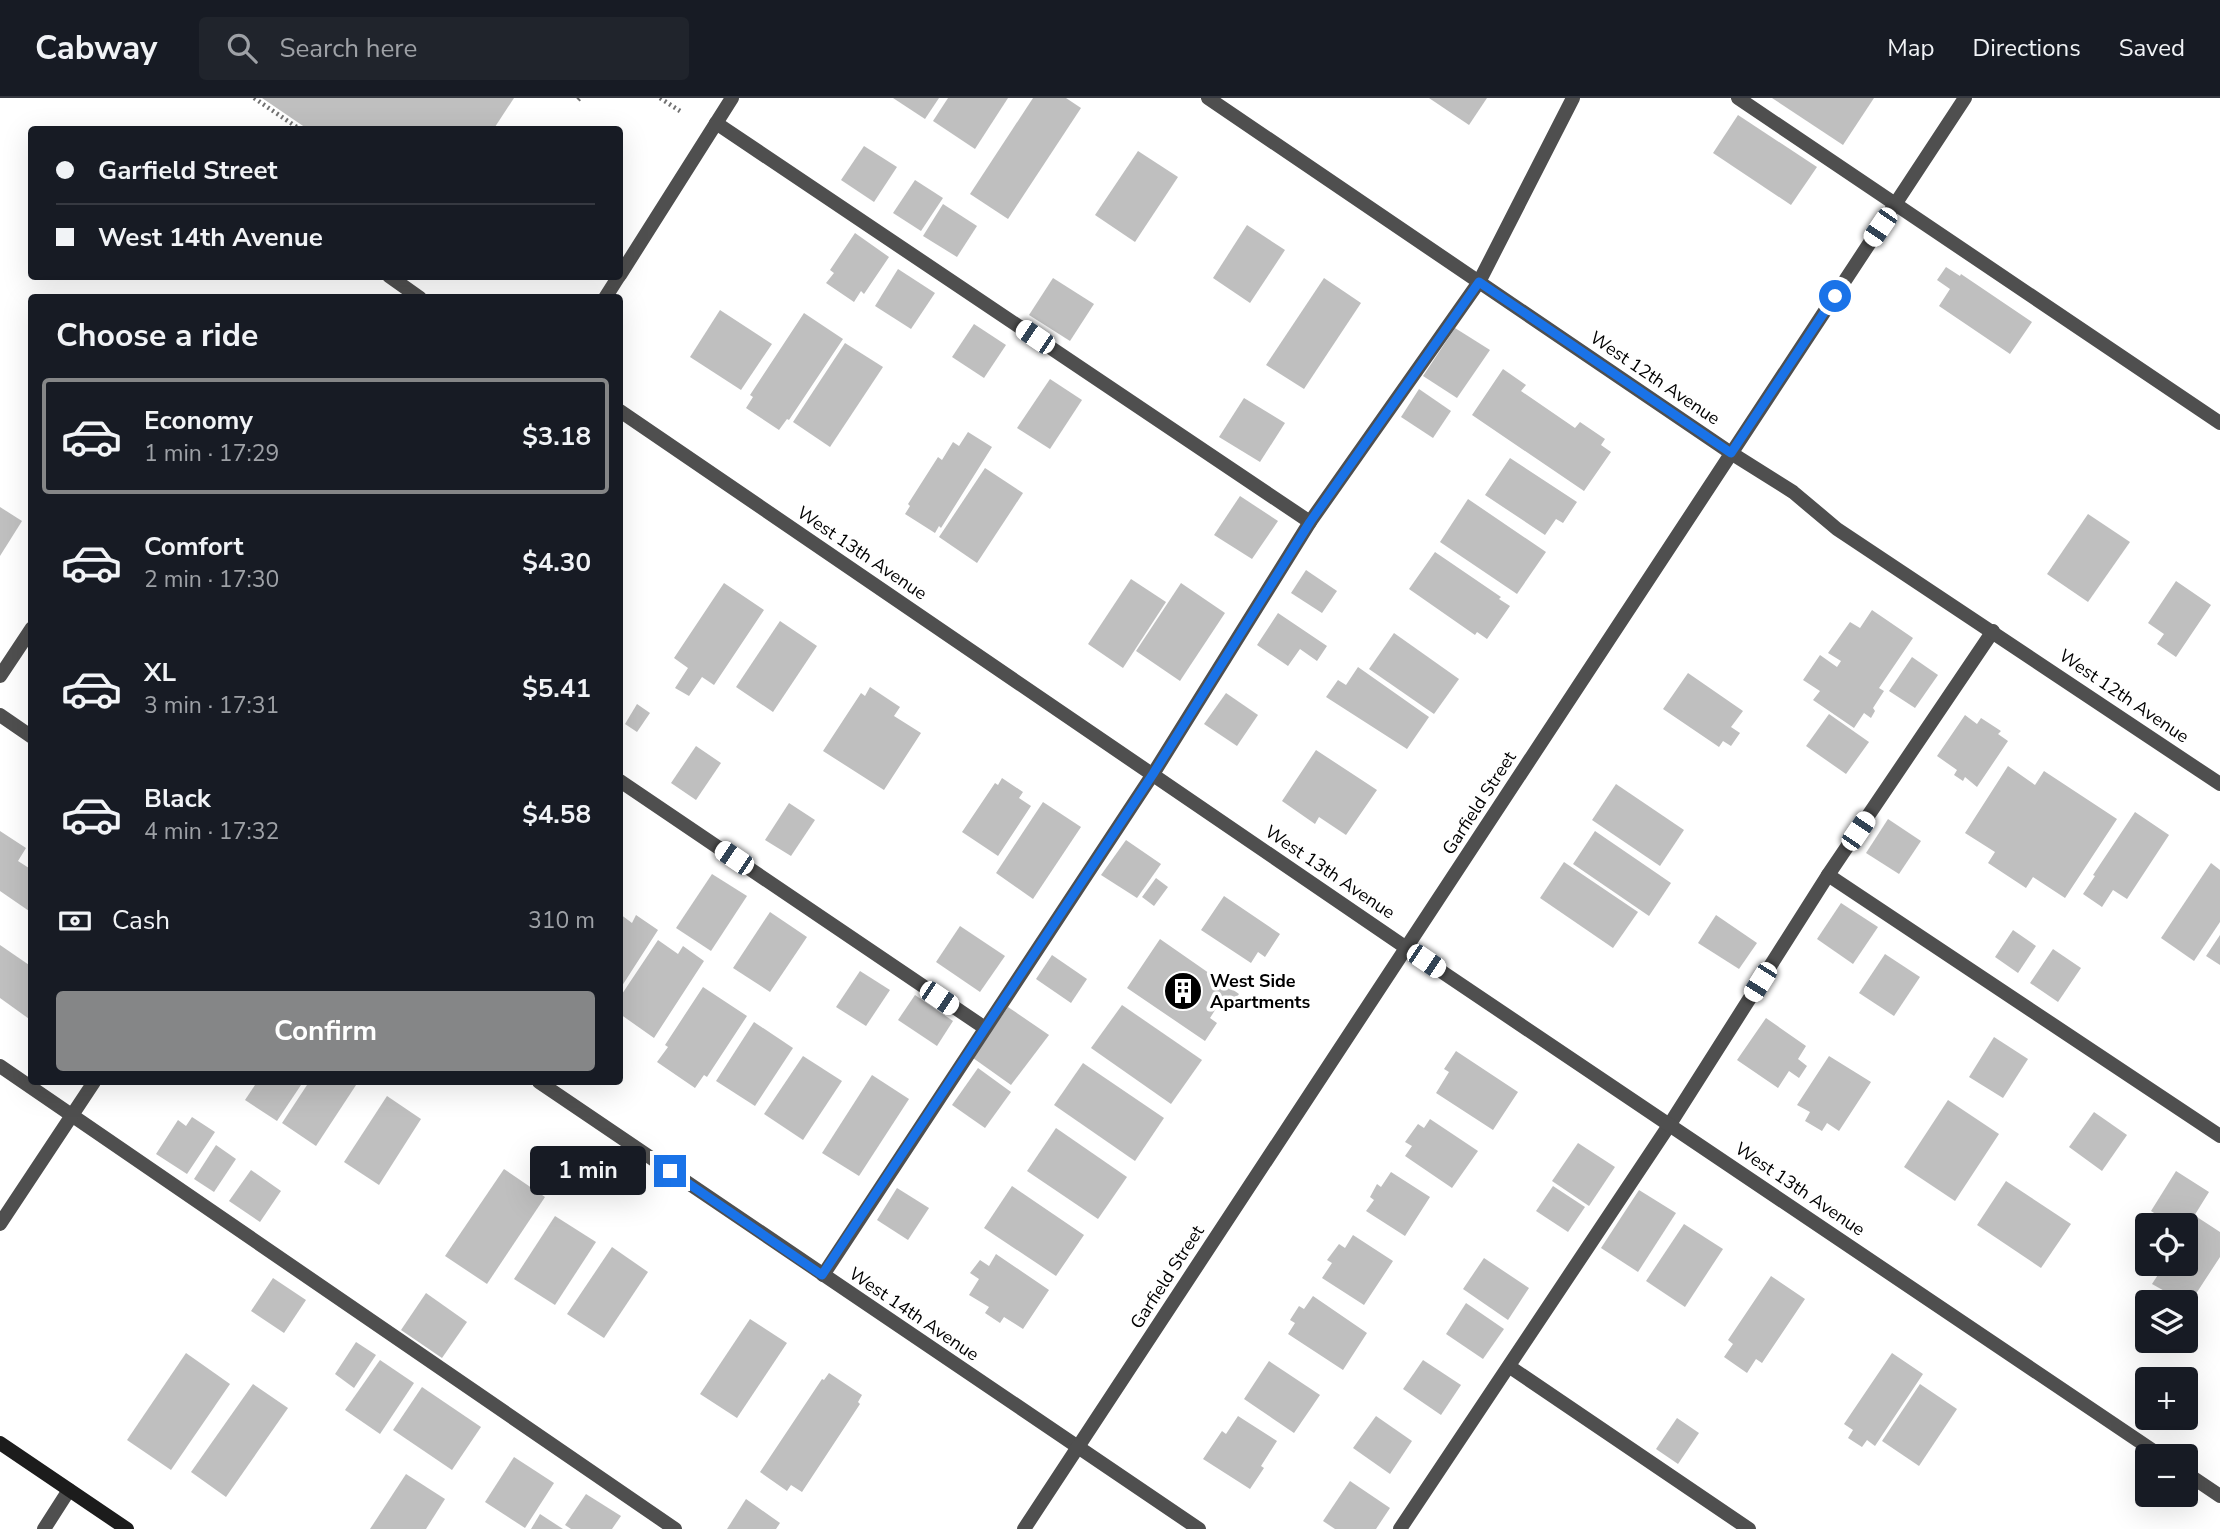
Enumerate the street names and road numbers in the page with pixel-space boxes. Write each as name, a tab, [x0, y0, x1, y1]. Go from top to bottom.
street label: West 12th Avenue	[1585, 326, 1725, 430]
street label: West 13th Avenue	[792, 501, 932, 605]
street label: West 12th Avenue	[2054, 644, 2194, 748]
street label: Garfield Street	[1437, 746, 1522, 859]
street label: West 13th Avenue	[1260, 820, 1400, 924]
street label: West 13th Avenue	[1730, 1137, 1870, 1241]
street label: Garfield Street	[1125, 1220, 1210, 1333]
street label: West 14th Avenue	[844, 1262, 984, 1366]

